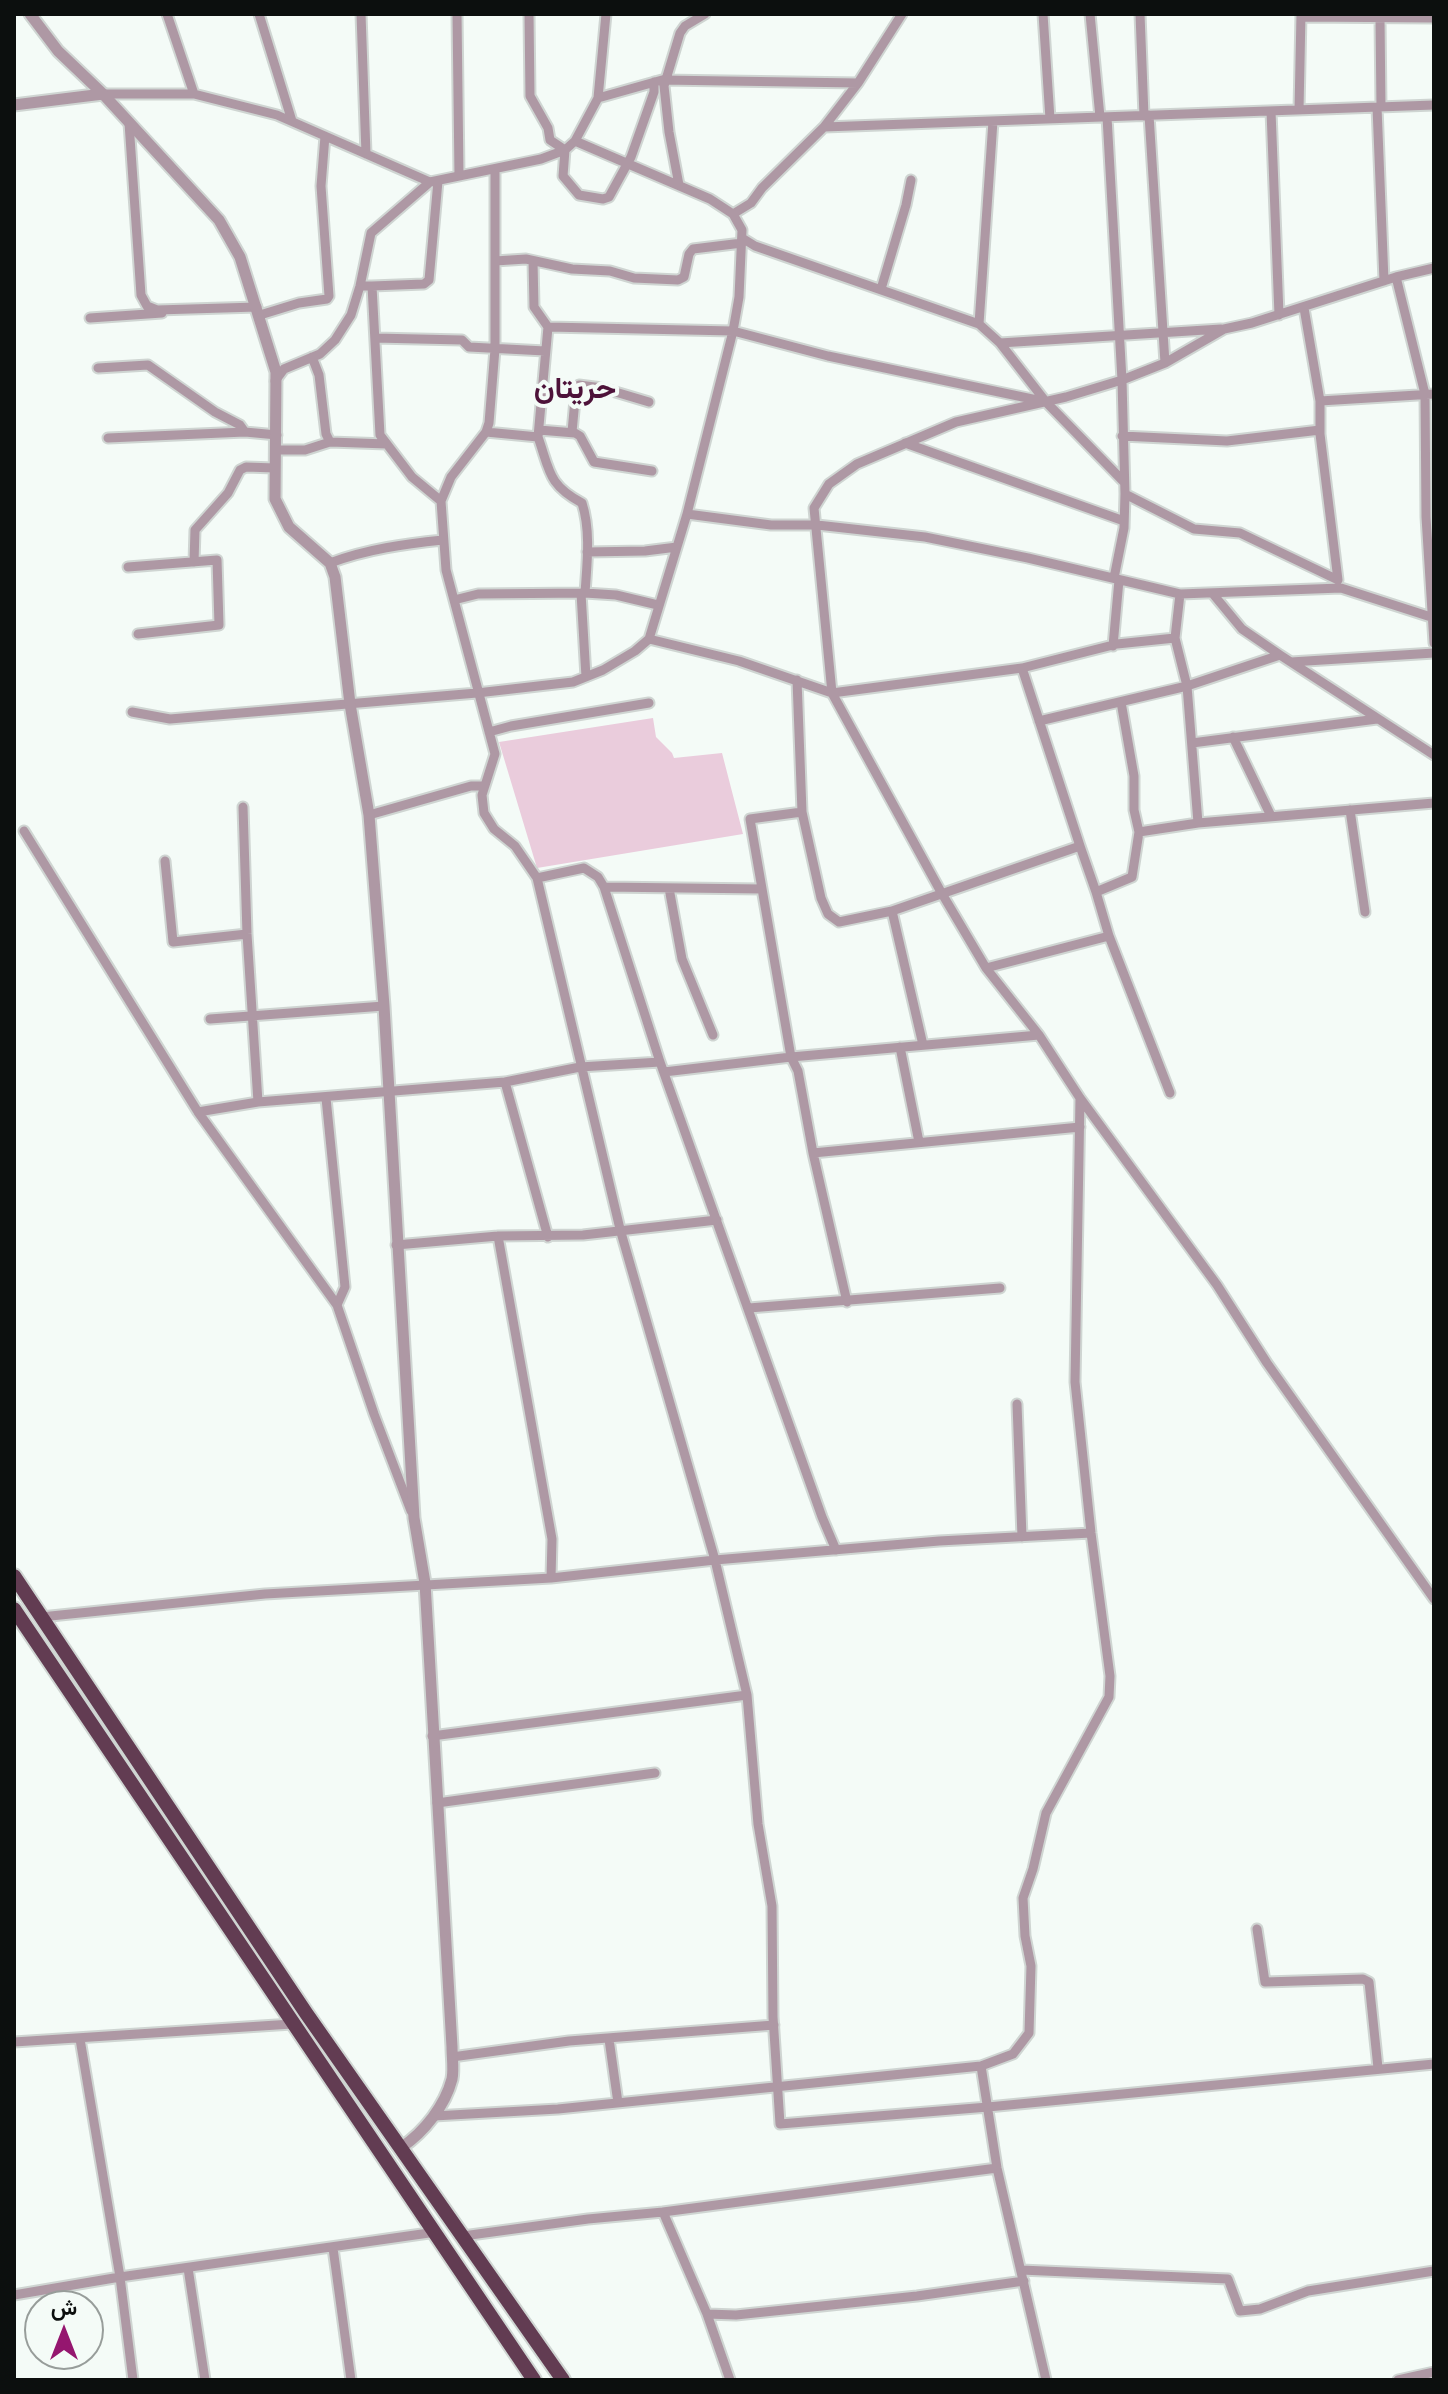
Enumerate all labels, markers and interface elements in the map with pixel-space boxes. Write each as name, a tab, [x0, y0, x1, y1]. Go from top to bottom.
district label: حريتان	[534, 372, 616, 408]
north arrow	[24, 2290, 104, 2370]
text: ش	[51, 2292, 77, 2323]

